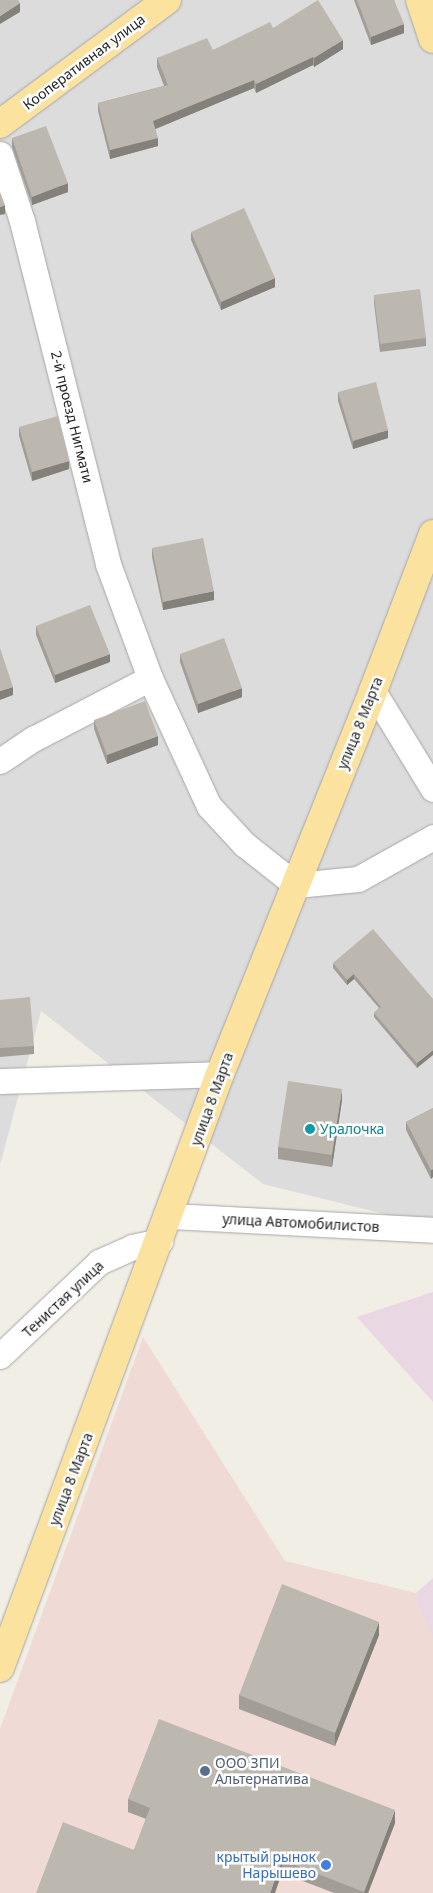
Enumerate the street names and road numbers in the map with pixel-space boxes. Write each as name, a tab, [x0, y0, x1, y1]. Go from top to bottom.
street label: Кооперативная улица	[20, 11, 148, 113]
street label: 2-й проезд Нигмати	[47, 349, 97, 485]
street label: улица 8 Марта	[334, 674, 386, 772]
street label: улица 8 Марта	[187, 1050, 237, 1148]
street label: улица Автомобилистов	[222, 1210, 380, 1236]
street label: Тенистая улица	[19, 1257, 107, 1341]
street label: улица 8 Марта	[46, 1430, 96, 1528]

